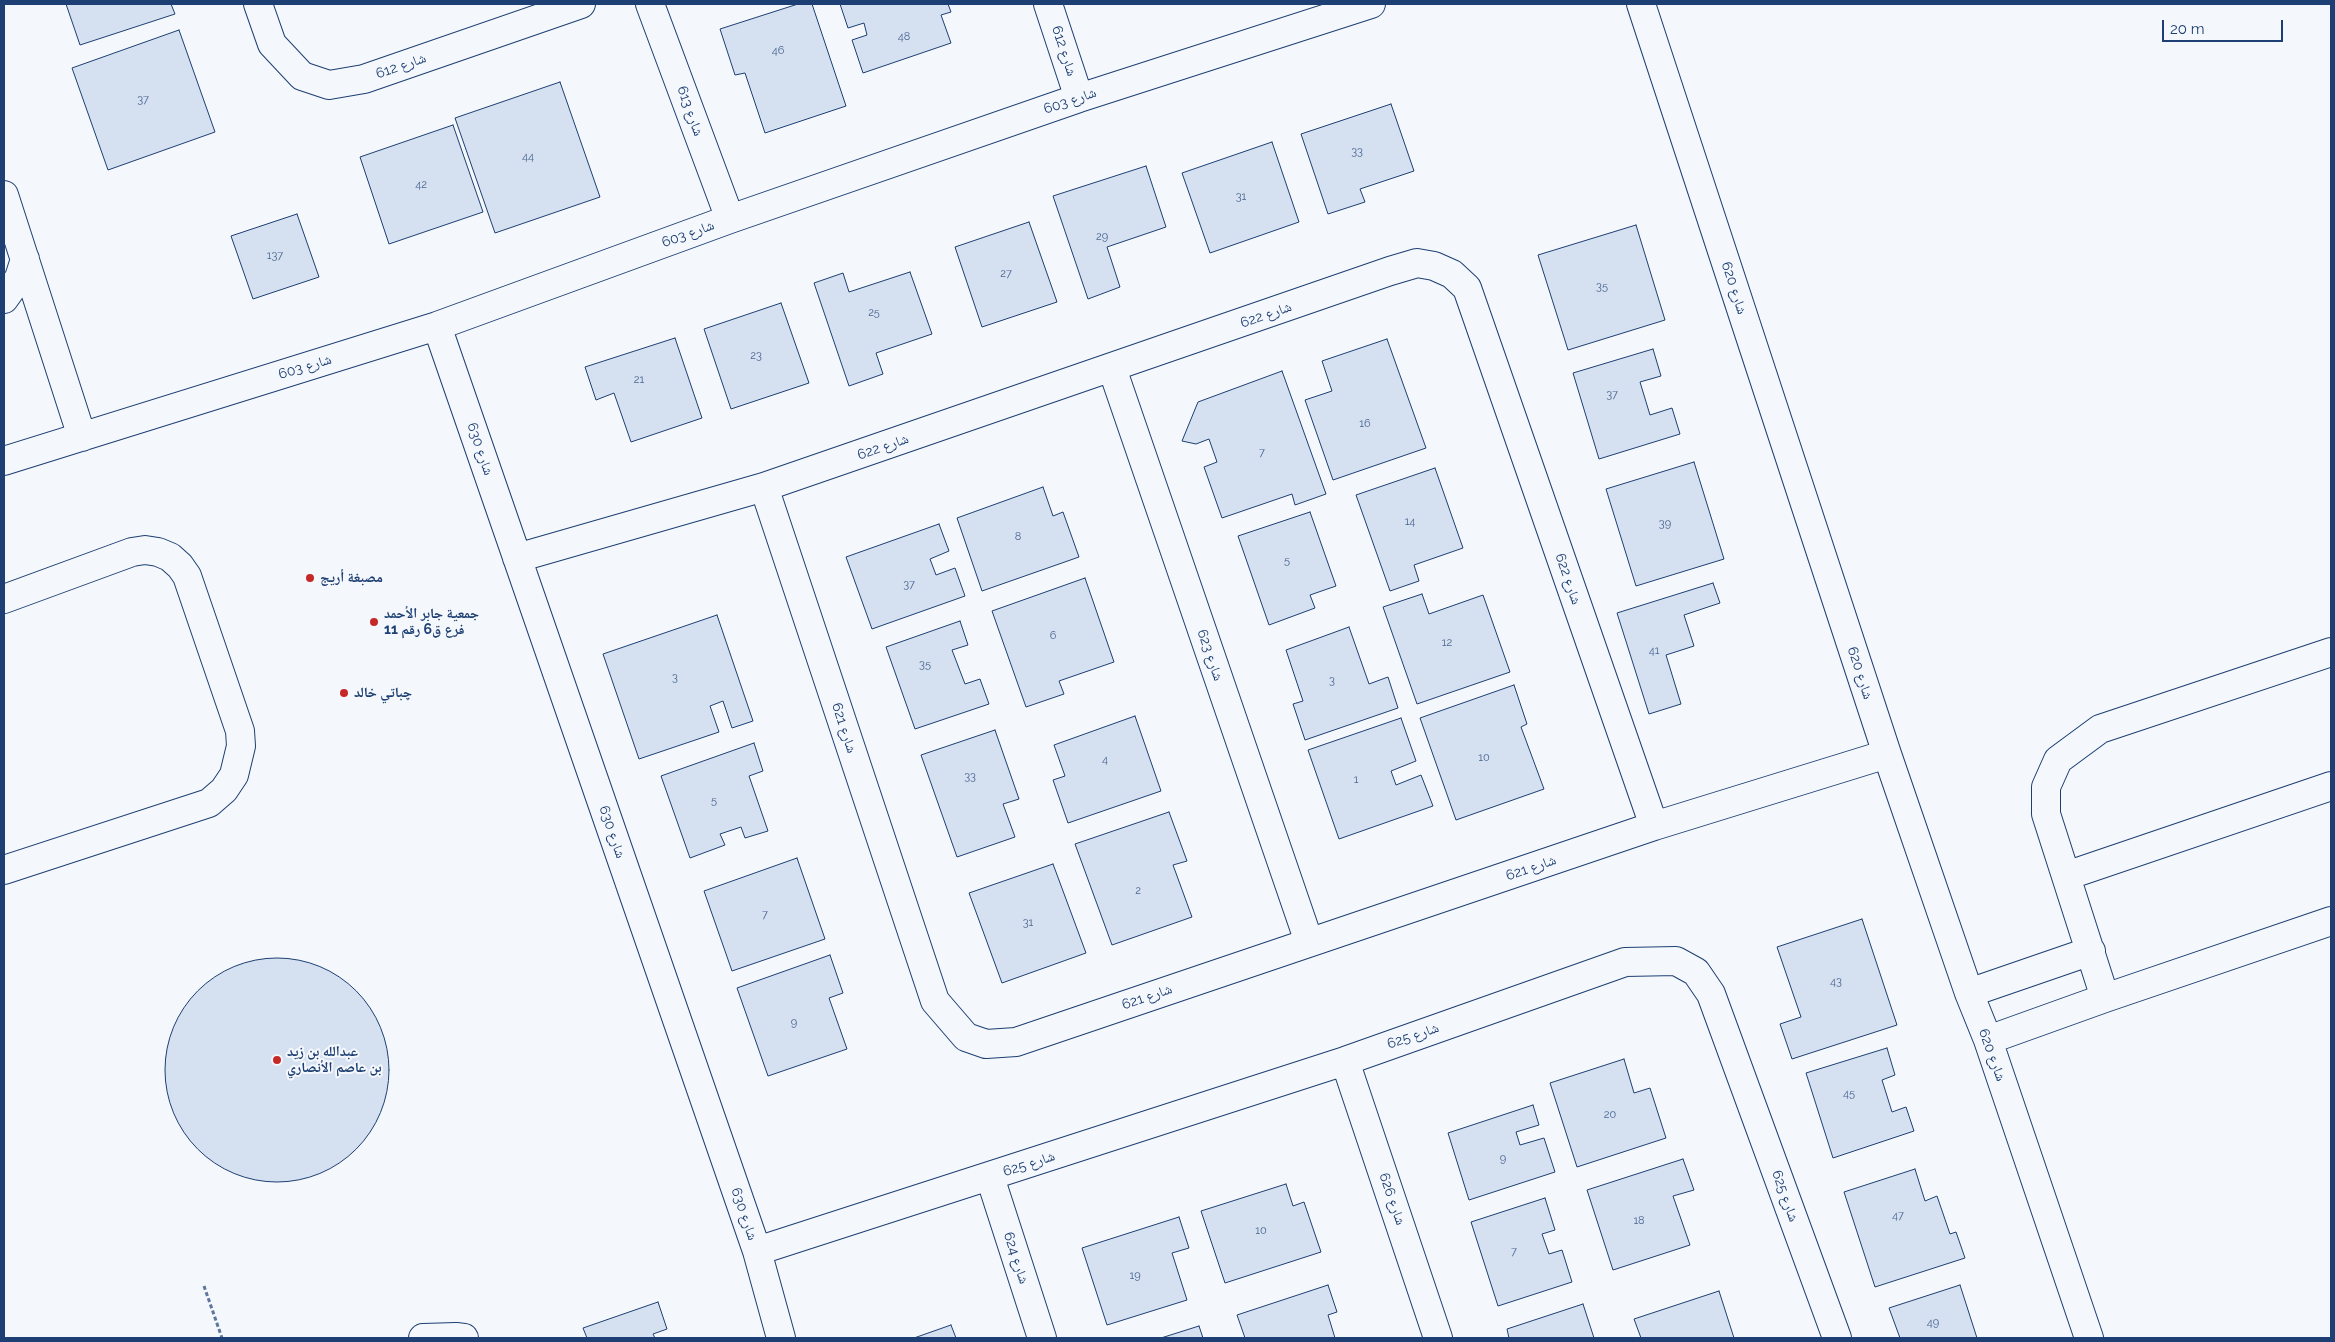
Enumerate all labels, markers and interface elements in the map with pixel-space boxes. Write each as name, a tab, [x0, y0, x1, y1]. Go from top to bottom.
scale bar	[2165, 10, 2286, 42]
text: 20 m	[2170, 20, 2205, 38]
street label: شارع 612	[1048, 24, 1080, 78]
house number: 48	[898, 30, 910, 44]
house number: 46	[772, 44, 784, 58]
street label: شارع 612	[374, 50, 428, 82]
street label: شارع 613	[673, 84, 707, 138]
street label: شارع 603	[1041, 84, 1099, 118]
house number: 37	[137, 93, 149, 107]
house number: 33	[1351, 145, 1363, 159]
house number: 44	[522, 150, 534, 164]
house number: 42	[415, 178, 427, 192]
house number: 31	[1236, 190, 1246, 204]
street label: شارع 603	[659, 217, 717, 251]
house number: 29	[1096, 230, 1108, 244]
house number: 137	[267, 249, 283, 263]
street label: شارع 620	[1718, 259, 1750, 317]
house number: 27	[1000, 267, 1012, 281]
house number: 35	[1596, 280, 1608, 294]
street label: شارع 622	[1238, 298, 1294, 332]
house number: 25	[868, 306, 880, 320]
house number: 23	[750, 349, 762, 363]
street label: شارع 603	[276, 351, 334, 383]
house number: 21	[634, 373, 644, 387]
house number: 37	[1606, 388, 1618, 402]
house number: 16	[1359, 417, 1371, 431]
street label: شارع 630	[463, 420, 497, 478]
street label: شارع 622	[855, 430, 911, 464]
house number: 7	[1259, 446, 1265, 460]
house number: 14	[1405, 515, 1415, 529]
house number: 39	[1659, 517, 1671, 531]
house number: 8	[1015, 530, 1021, 544]
street label: شارع 622	[1551, 551, 1585, 607]
house number: 5	[1284, 554, 1290, 568]
place label: مصبغة أريج	[320, 570, 383, 586]
marker: مصبغة أريج	[304, 572, 316, 584]
house number: 37	[903, 578, 915, 592]
place label: جمعية جابر الأحمد فرع ق6 رقم 11	[384, 606, 479, 638]
marker: جمعية جابر الأحمد فرع ق6 رقم 11	[368, 616, 380, 628]
street label: شارع 623	[1193, 627, 1227, 683]
house number: 6	[1050, 629, 1056, 643]
house number: 12	[1442, 636, 1452, 650]
house number: 41	[1649, 644, 1659, 658]
street label: شارع 620	[1844, 644, 1876, 702]
house number: 35	[919, 658, 931, 672]
house number: 3	[672, 671, 678, 685]
house number: 3	[1329, 674, 1335, 688]
place label: چباتي خالد	[354, 685, 412, 701]
marker: چباتي خالد	[338, 687, 350, 699]
street label: شارع 621	[828, 701, 860, 755]
house number: 10	[1478, 751, 1490, 765]
house number: 4	[1102, 753, 1108, 767]
house number: 33	[964, 770, 976, 784]
house number: 1	[1354, 773, 1358, 787]
house number: 5	[711, 794, 717, 808]
street label: شارع 630	[595, 803, 629, 861]
street label: شارع 621	[1504, 852, 1558, 884]
house number: 2	[1135, 884, 1141, 898]
house number: 7	[762, 908, 768, 922]
house number: 31	[1023, 916, 1033, 930]
house number: 43	[1830, 975, 1842, 989]
street label: شارع 621	[1120, 981, 1174, 1013]
house number: 9	[791, 1016, 797, 1030]
street label: شارع 625	[1385, 1019, 1441, 1053]
street label: شارع 620	[1975, 1027, 2009, 1083]
place label: عبدالله بن زيد بن عاصم الأنصاري	[287, 1044, 382, 1076]
marker: عبدالله بن زيد بن عاصم الأنصاري	[271, 1054, 283, 1066]
house number: 45	[1843, 1087, 1855, 1101]
house number: 20	[1604, 1108, 1616, 1122]
street label: شارع 625	[1001, 1148, 1057, 1180]
house number: 9	[1500, 1152, 1506, 1166]
street label: شارع 625	[1768, 1168, 1802, 1224]
street label: شارع 626	[1375, 1171, 1409, 1227]
street label: شارع 630	[727, 1185, 761, 1243]
house number: 47	[1892, 1209, 1904, 1223]
house number: 18	[1633, 1214, 1645, 1228]
house number: 10	[1255, 1224, 1267, 1238]
street label: شارع 624	[1000, 1230, 1032, 1286]
house number: 7	[1511, 1245, 1517, 1259]
house number: 19	[1129, 1269, 1141, 1283]
house number: 49	[1927, 1316, 1939, 1330]

